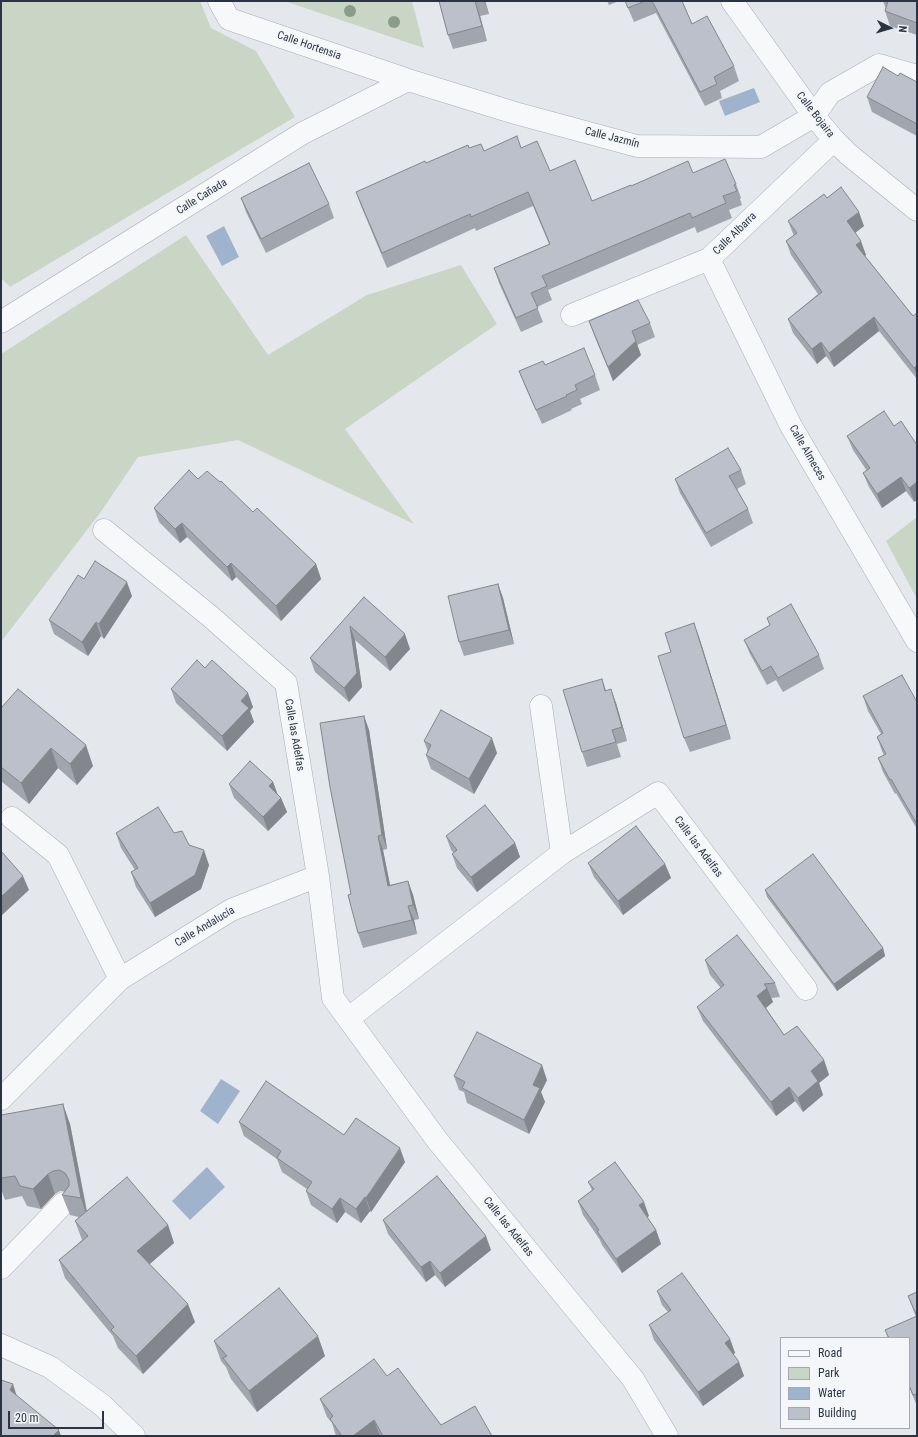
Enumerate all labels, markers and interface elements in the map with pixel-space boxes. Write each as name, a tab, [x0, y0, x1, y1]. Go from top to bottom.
north arrow	[870, 8, 910, 48]
text: N	[896, 25, 909, 33]
street label: Calle Hortensia	[275, 29, 343, 63]
street label: Calle Bojaira	[793, 89, 837, 141]
street label: Calle Jazmín	[583, 125, 641, 151]
street label: Calle Cañada	[174, 176, 230, 218]
street label: Calle Albarra	[710, 210, 760, 258]
street label: Calle Almeces	[786, 423, 828, 483]
street label: Calle las Adelfas	[281, 698, 307, 772]
street label: Calle las Adelfas	[671, 814, 725, 880]
street label: Calle Andalucía	[173, 904, 237, 950]
street label: Calle las Adelfas	[480, 1195, 536, 1259]
legend	[780, 1337, 910, 1429]
text: Road	[818, 1346, 842, 1360]
text: Park	[818, 1366, 839, 1380]
text: Water	[818, 1386, 846, 1400]
scale bar	[10, 1403, 106, 1429]
text: Building	[818, 1406, 856, 1420]
text: 20 m	[15, 1411, 39, 1425]

